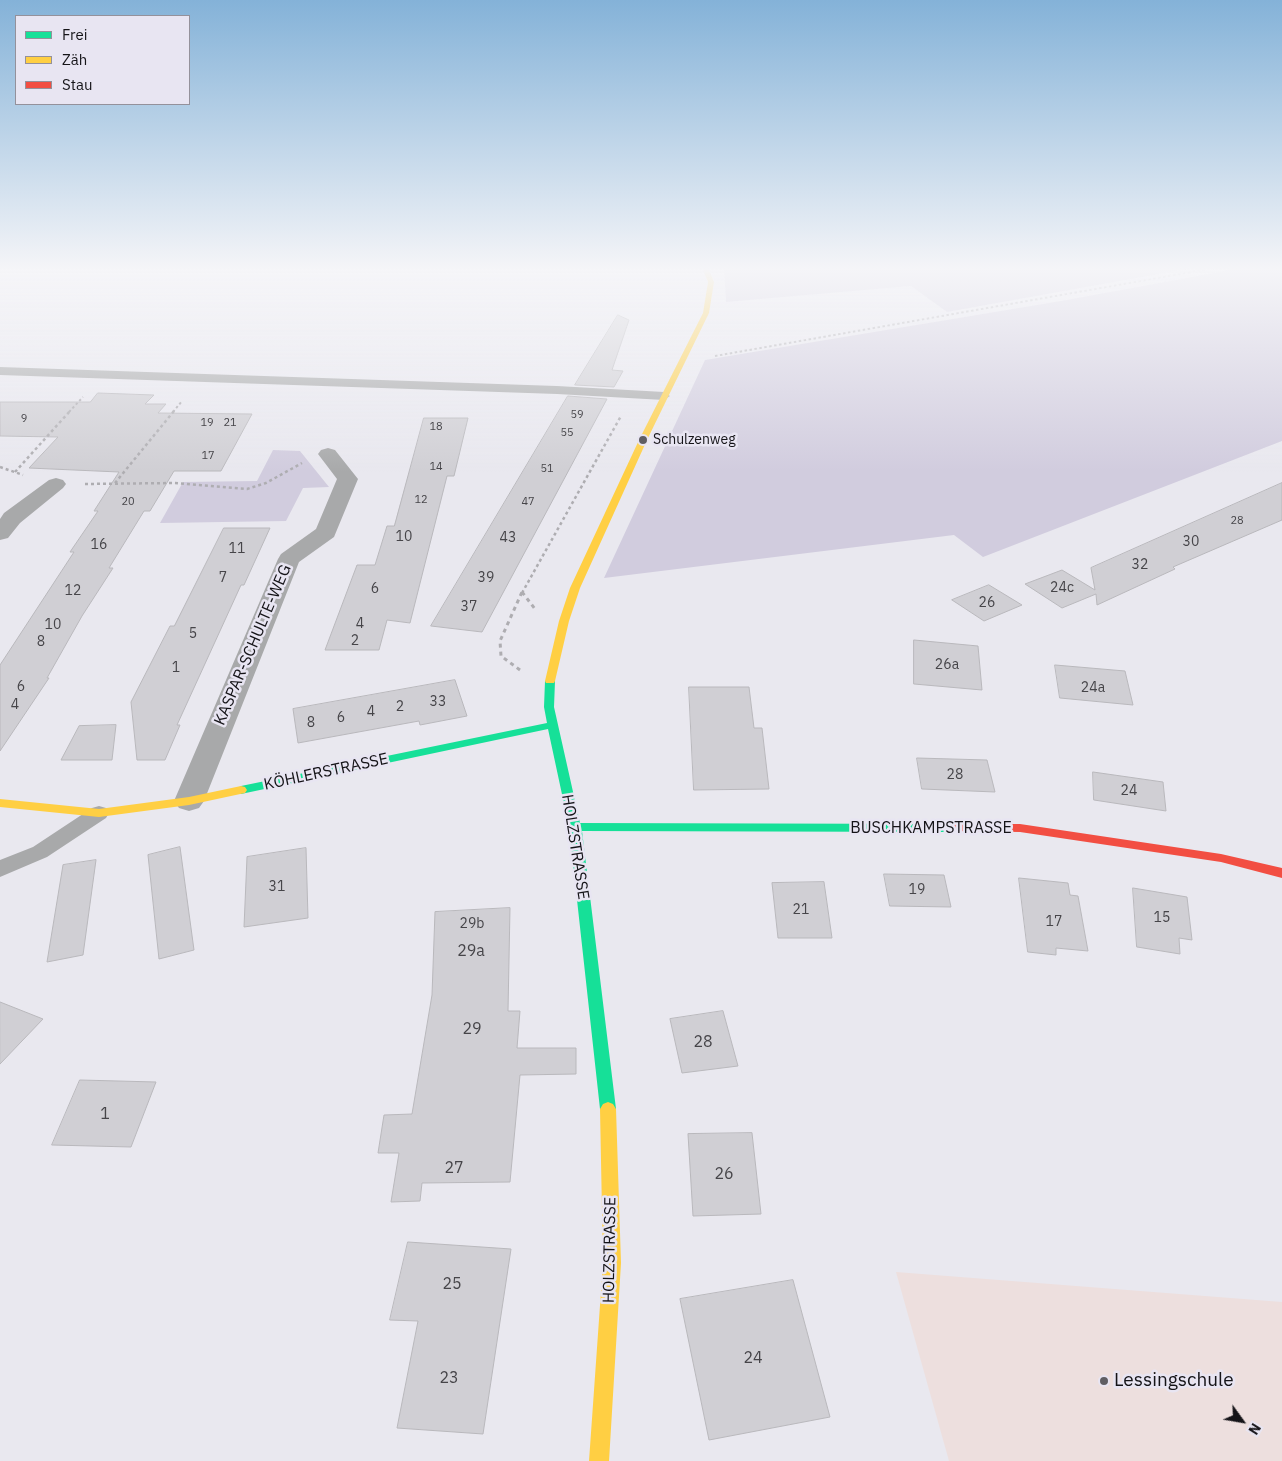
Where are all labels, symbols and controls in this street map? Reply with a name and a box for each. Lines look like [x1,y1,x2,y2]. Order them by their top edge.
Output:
legend [15,15,190,105]
text: Frei [62,25,88,44]
text: Zäh [62,50,87,69]
text: Stau [62,75,93,94]
house number: 59 [570,408,584,422]
house number: 9 [21,412,27,426]
house number: 19 [200,416,214,430]
house number: 21 [223,416,237,430]
house number: 18 [429,420,443,434]
house number: 55 [560,426,574,440]
place label: Schulzenweg [653,432,736,448]
marker: Schulzenweg [637,434,649,446]
house number: 17 [201,449,215,463]
house number: 14 [429,460,443,474]
house number: 51 [540,462,554,476]
house number: 12 [414,493,428,507]
house number: 20 [121,495,135,509]
house number: 47 [521,495,535,509]
house number: 28 [1230,514,1244,528]
house number: 10 [396,529,412,545]
house number: 43 [500,530,516,546]
house number: 30 [1183,534,1199,550]
house number: 16 [91,537,107,553]
house number: 11 [229,541,245,557]
house number: 32 [1132,557,1148,573]
street label: KASPAR-SCHULTE-WEG [210,562,296,728]
house number: 7 [219,570,227,586]
house number: 39 [478,570,494,586]
house number: 24c [1050,580,1074,596]
house number: 6 [371,581,379,597]
house number: 12 [65,583,81,599]
house number: 26 [979,595,995,611]
house number: 37 [461,599,477,615]
house number: 4 [356,616,364,632]
house number: 10 [45,617,61,633]
house number: 5 [189,626,197,642]
house number: 2 [351,633,359,649]
house number: 8 [37,634,45,650]
house number: 26a [935,657,959,673]
house number: 1 [172,660,180,676]
house number: 6 [17,679,25,695]
house number: 24a [1081,680,1105,696]
house number: 33 [430,694,446,710]
house number: 4 [11,697,19,713]
house number: 2 [396,699,404,715]
house number: 4 [367,704,375,720]
house number: 6 [337,710,345,726]
house number: 8 [307,715,315,731]
street label: KÖHLERSTRASSE [262,749,390,795]
house number: 28 [947,767,963,783]
house number: 24 [1121,783,1137,799]
street label: HOLZSTRASSE [557,793,593,901]
street label: BUSCHKAMPSTRASSE [850,818,1012,838]
house number: 31 [269,879,285,895]
house number: 19 [909,882,925,898]
house number: 21 [793,902,809,918]
house number: 15 [1154,910,1170,926]
house number: 17 [1046,914,1062,930]
house number: 29b [460,916,484,932]
house number: 29a [457,941,485,961]
house number: 29 [462,1019,482,1039]
house number: 28 [693,1032,713,1052]
house number: 1 [100,1104,110,1124]
house number: 27 [444,1158,464,1178]
house number: 26 [714,1164,734,1184]
street label: HOLZSTRASSE [599,1197,621,1303]
house number: 25 [442,1274,462,1294]
house number: 24 [743,1348,763,1368]
house number: 23 [439,1368,459,1388]
place label: Lessingschule [1114,1370,1234,1392]
marker: Lessingschule [1098,1375,1110,1387]
north arrow [1217,1396,1267,1446]
text: N [1244,1420,1265,1438]

